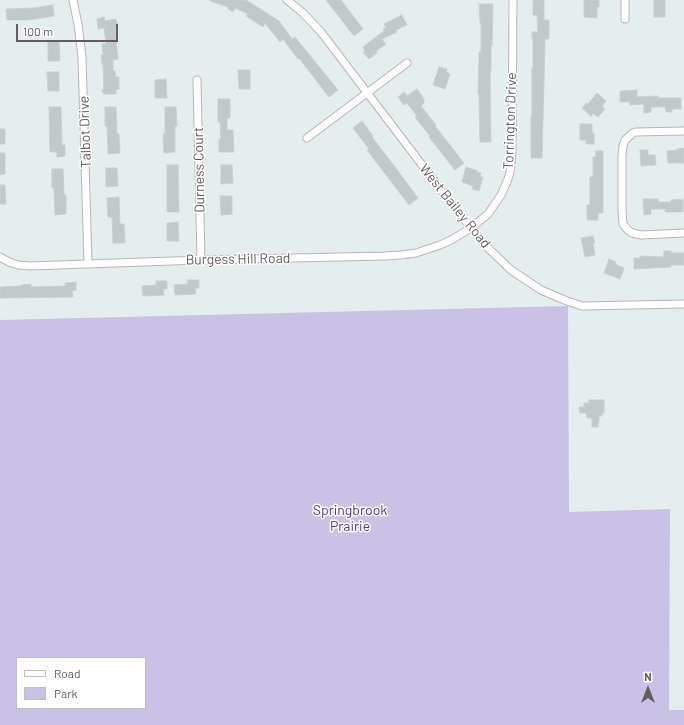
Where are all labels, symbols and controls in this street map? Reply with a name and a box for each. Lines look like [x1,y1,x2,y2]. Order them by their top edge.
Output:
scale bar [18,16,120,42]
text: 100 m [23,24,53,38]
street label: Torrington Drive [500,72,520,170]
street label: Talbot Drive [75,96,95,168]
street label: Durness Court [190,127,208,213]
street label: West Bailey Road [416,160,494,252]
street label: Burgess Hill Road [185,250,291,268]
park label: Springbrook Prairie [313,502,387,534]
legend [16,657,146,709]
text: Road [54,666,81,680]
north arrow [628,669,668,709]
text: N [644,670,652,683]
text: Park [54,686,78,700]

